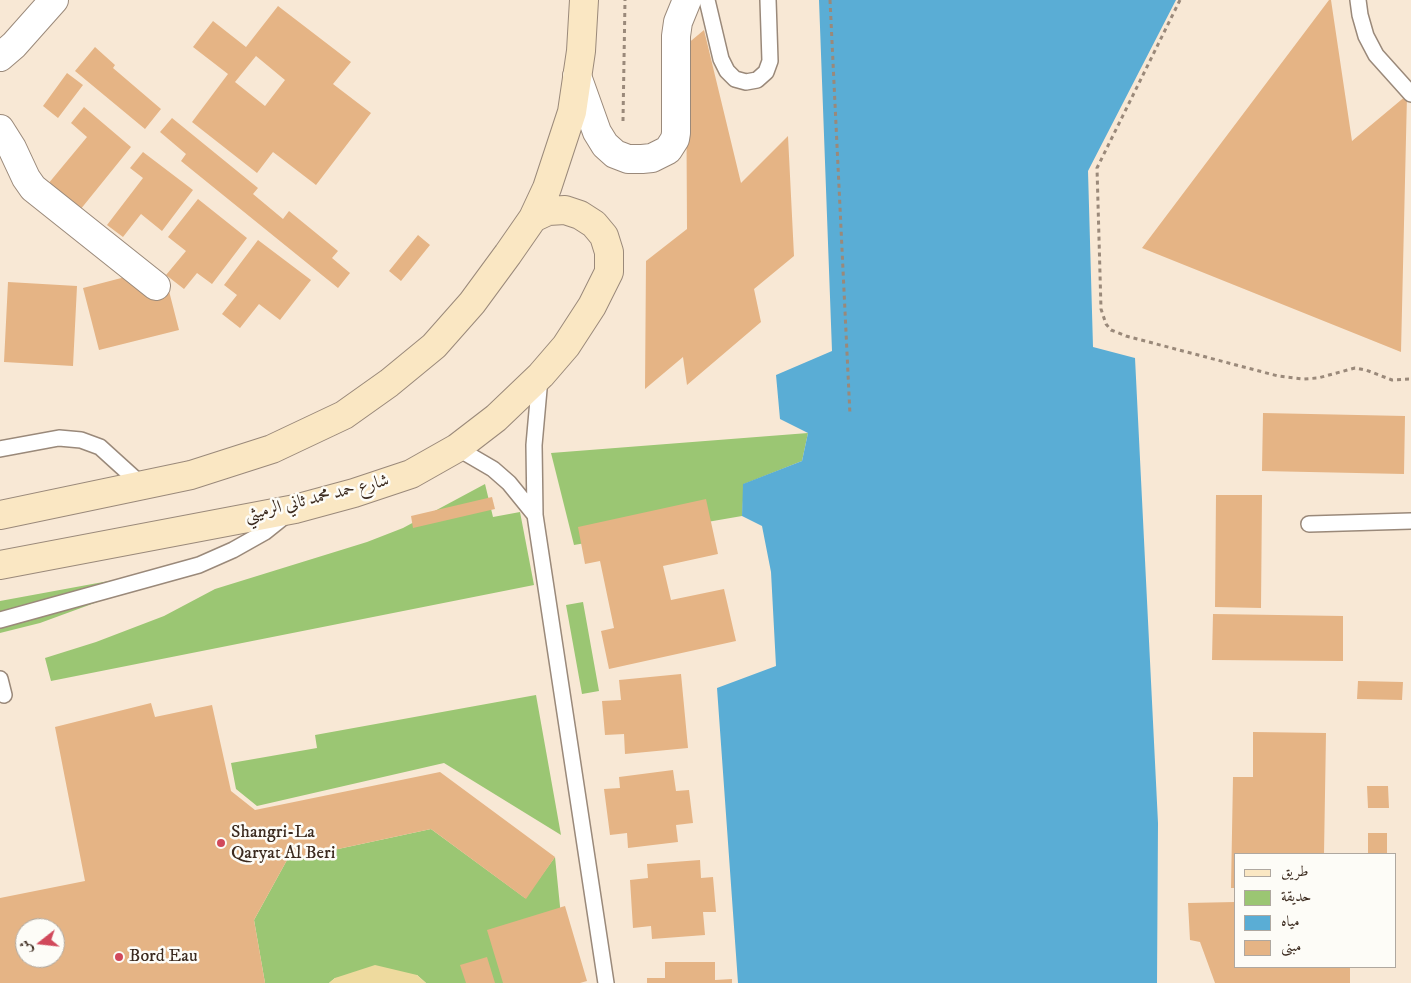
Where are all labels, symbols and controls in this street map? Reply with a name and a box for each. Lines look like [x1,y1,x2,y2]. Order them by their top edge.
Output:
street label: شارع حمد محمد ثاني الرميثي [242,471,392,527]
place label: Shangri-La Qaryat Al Beri [231,822,335,864]
marker: Shangri-La Qaryat Al Beri [215,837,227,849]
legend [1234,853,1396,968]
text: طريق [1281,862,1308,881]
text: حديقة [1281,887,1311,906]
text: مياه [1281,912,1299,931]
north arrow [15,918,65,968]
text: مبنى [1281,937,1301,956]
text: ش [16,938,37,956]
place label: Bord Eau [129,946,198,968]
marker: Bord Eau [113,951,125,963]

